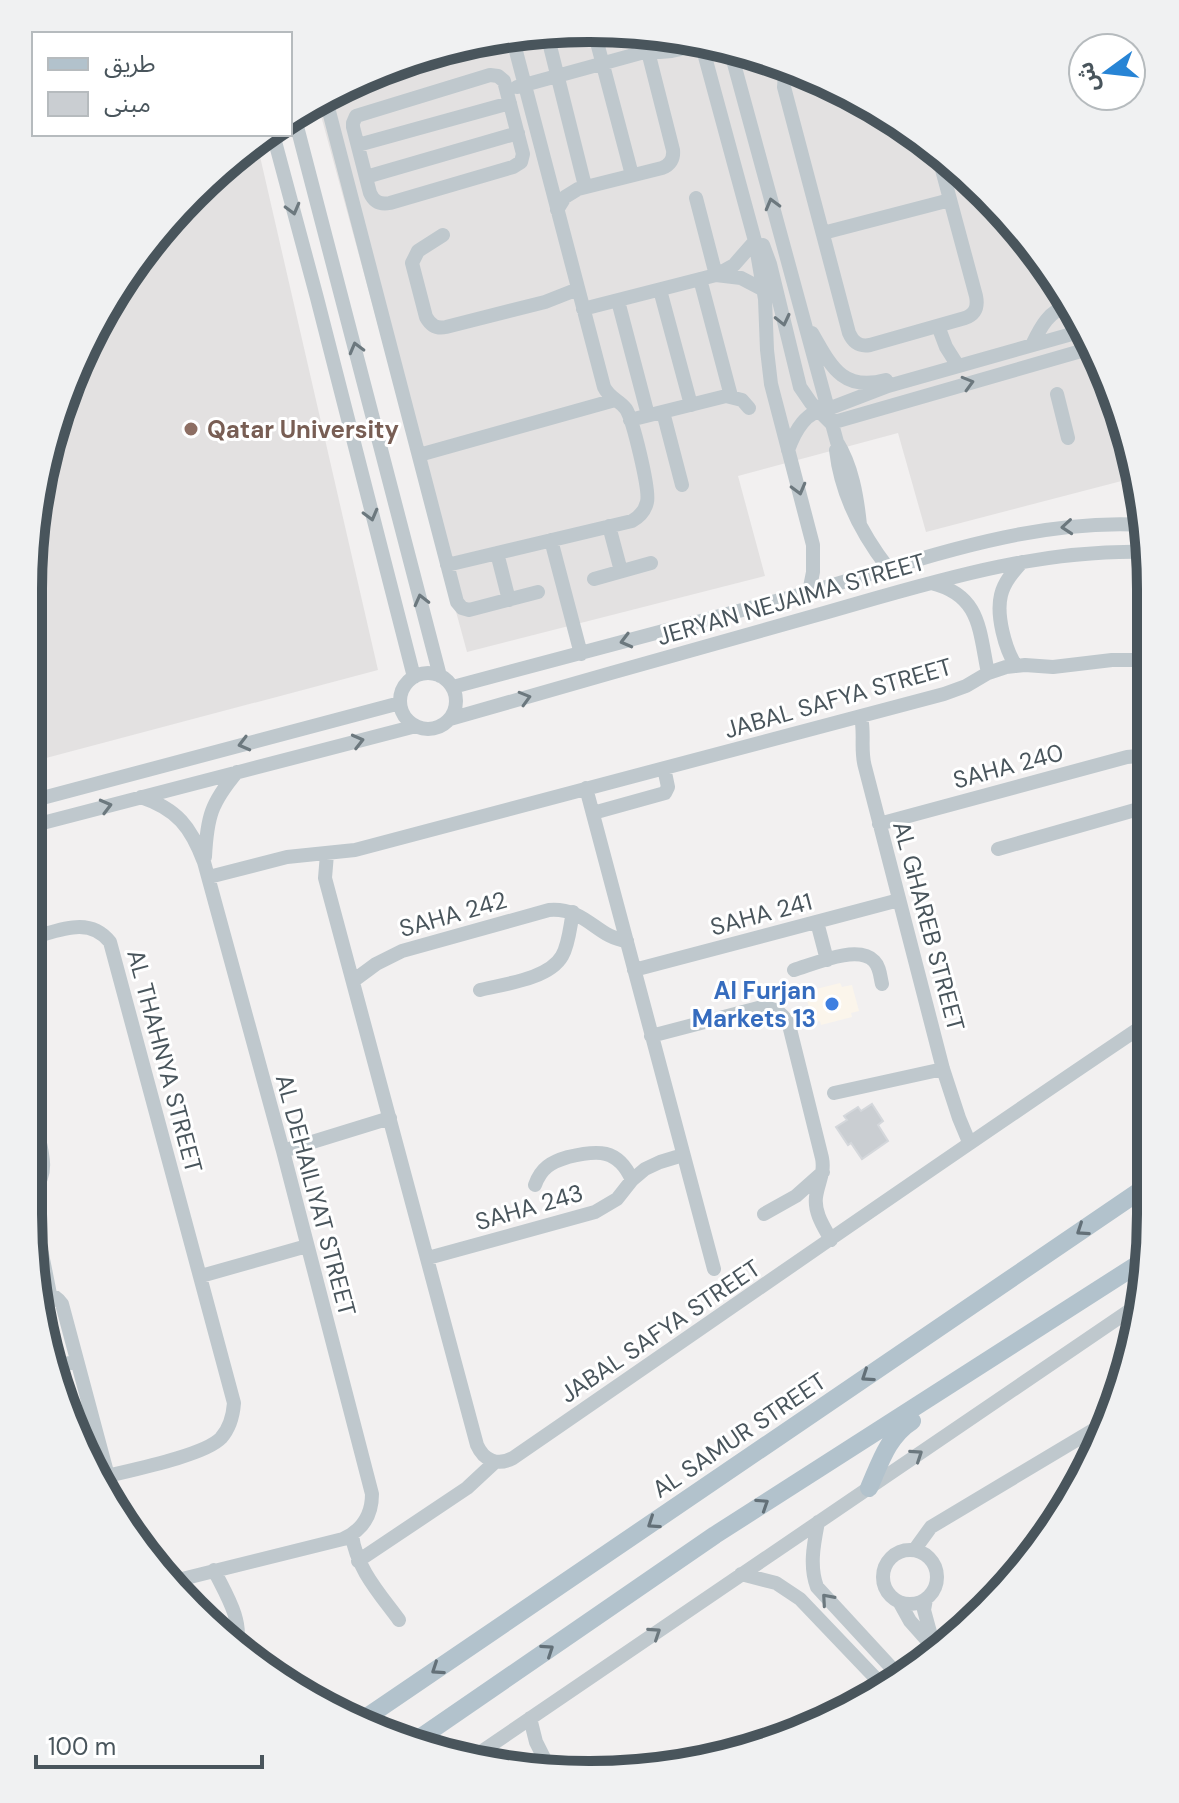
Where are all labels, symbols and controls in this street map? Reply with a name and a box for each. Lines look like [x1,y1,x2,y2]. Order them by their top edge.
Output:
legend [32,32,292,136]
north arrow [1067,32,1147,112]
text: طريق [104,48,156,79]
text: ش [1070,59,1106,95]
text: مبنى [104,88,151,119]
one-way arrow [765,198,782,212]
one-way arrow [284,202,301,216]
one-way arrow [774,312,791,326]
one-way arrow [348,342,365,356]
one-way arrow [961,376,975,392]
place label: Qatar University [207,414,399,445]
marker: Qatar University [182,420,200,438]
one-way arrow [789,481,806,495]
one-way arrow [362,508,379,522]
one-way arrow [1060,518,1073,535]
street label: JERYAN NEJAIMA STREET [653,546,929,652]
one-way arrow [414,594,431,607]
one-way arrow [620,632,634,649]
street label: JABAL SAFYA STREET [721,651,955,745]
one-way arrow [517,690,531,707]
one-way arrow [350,733,364,750]
one-way arrow [237,735,251,752]
street label: SAHA 240 [949,736,1067,796]
one-way arrow [99,798,113,815]
street label: AL GHAREB STREET [886,818,972,1034]
street label: SAHA 242 [396,884,510,944]
street label: SAHA 241 [707,886,815,942]
street label: AL THAHNYA STREET [120,946,210,1176]
place label: Al Furjan Markets 13 [692,975,816,1034]
marker: Al Furjan Markets 13 [823,995,841,1013]
street label: AL DEHAILIYAT STREET [269,1071,363,1319]
street label: SAHA 243 [472,1177,586,1237]
one-way arrow [1077,1220,1091,1235]
street label: JABAL SAFYA STREET [554,1252,766,1410]
street label: AL SAMUR STREET [646,1365,832,1505]
one-way arrow [862,1366,876,1381]
one-way arrow [908,1450,922,1465]
one-way arrow [754,1499,769,1514]
one-way arrow [647,1513,661,1528]
one-way arrow [822,1593,837,1608]
one-way arrow [647,1628,661,1643]
one-way arrow [539,1645,553,1660]
one-way arrow [432,1659,446,1674]
scale bar [36,1719,262,1769]
text: 100 m [48,1731,116,1762]

